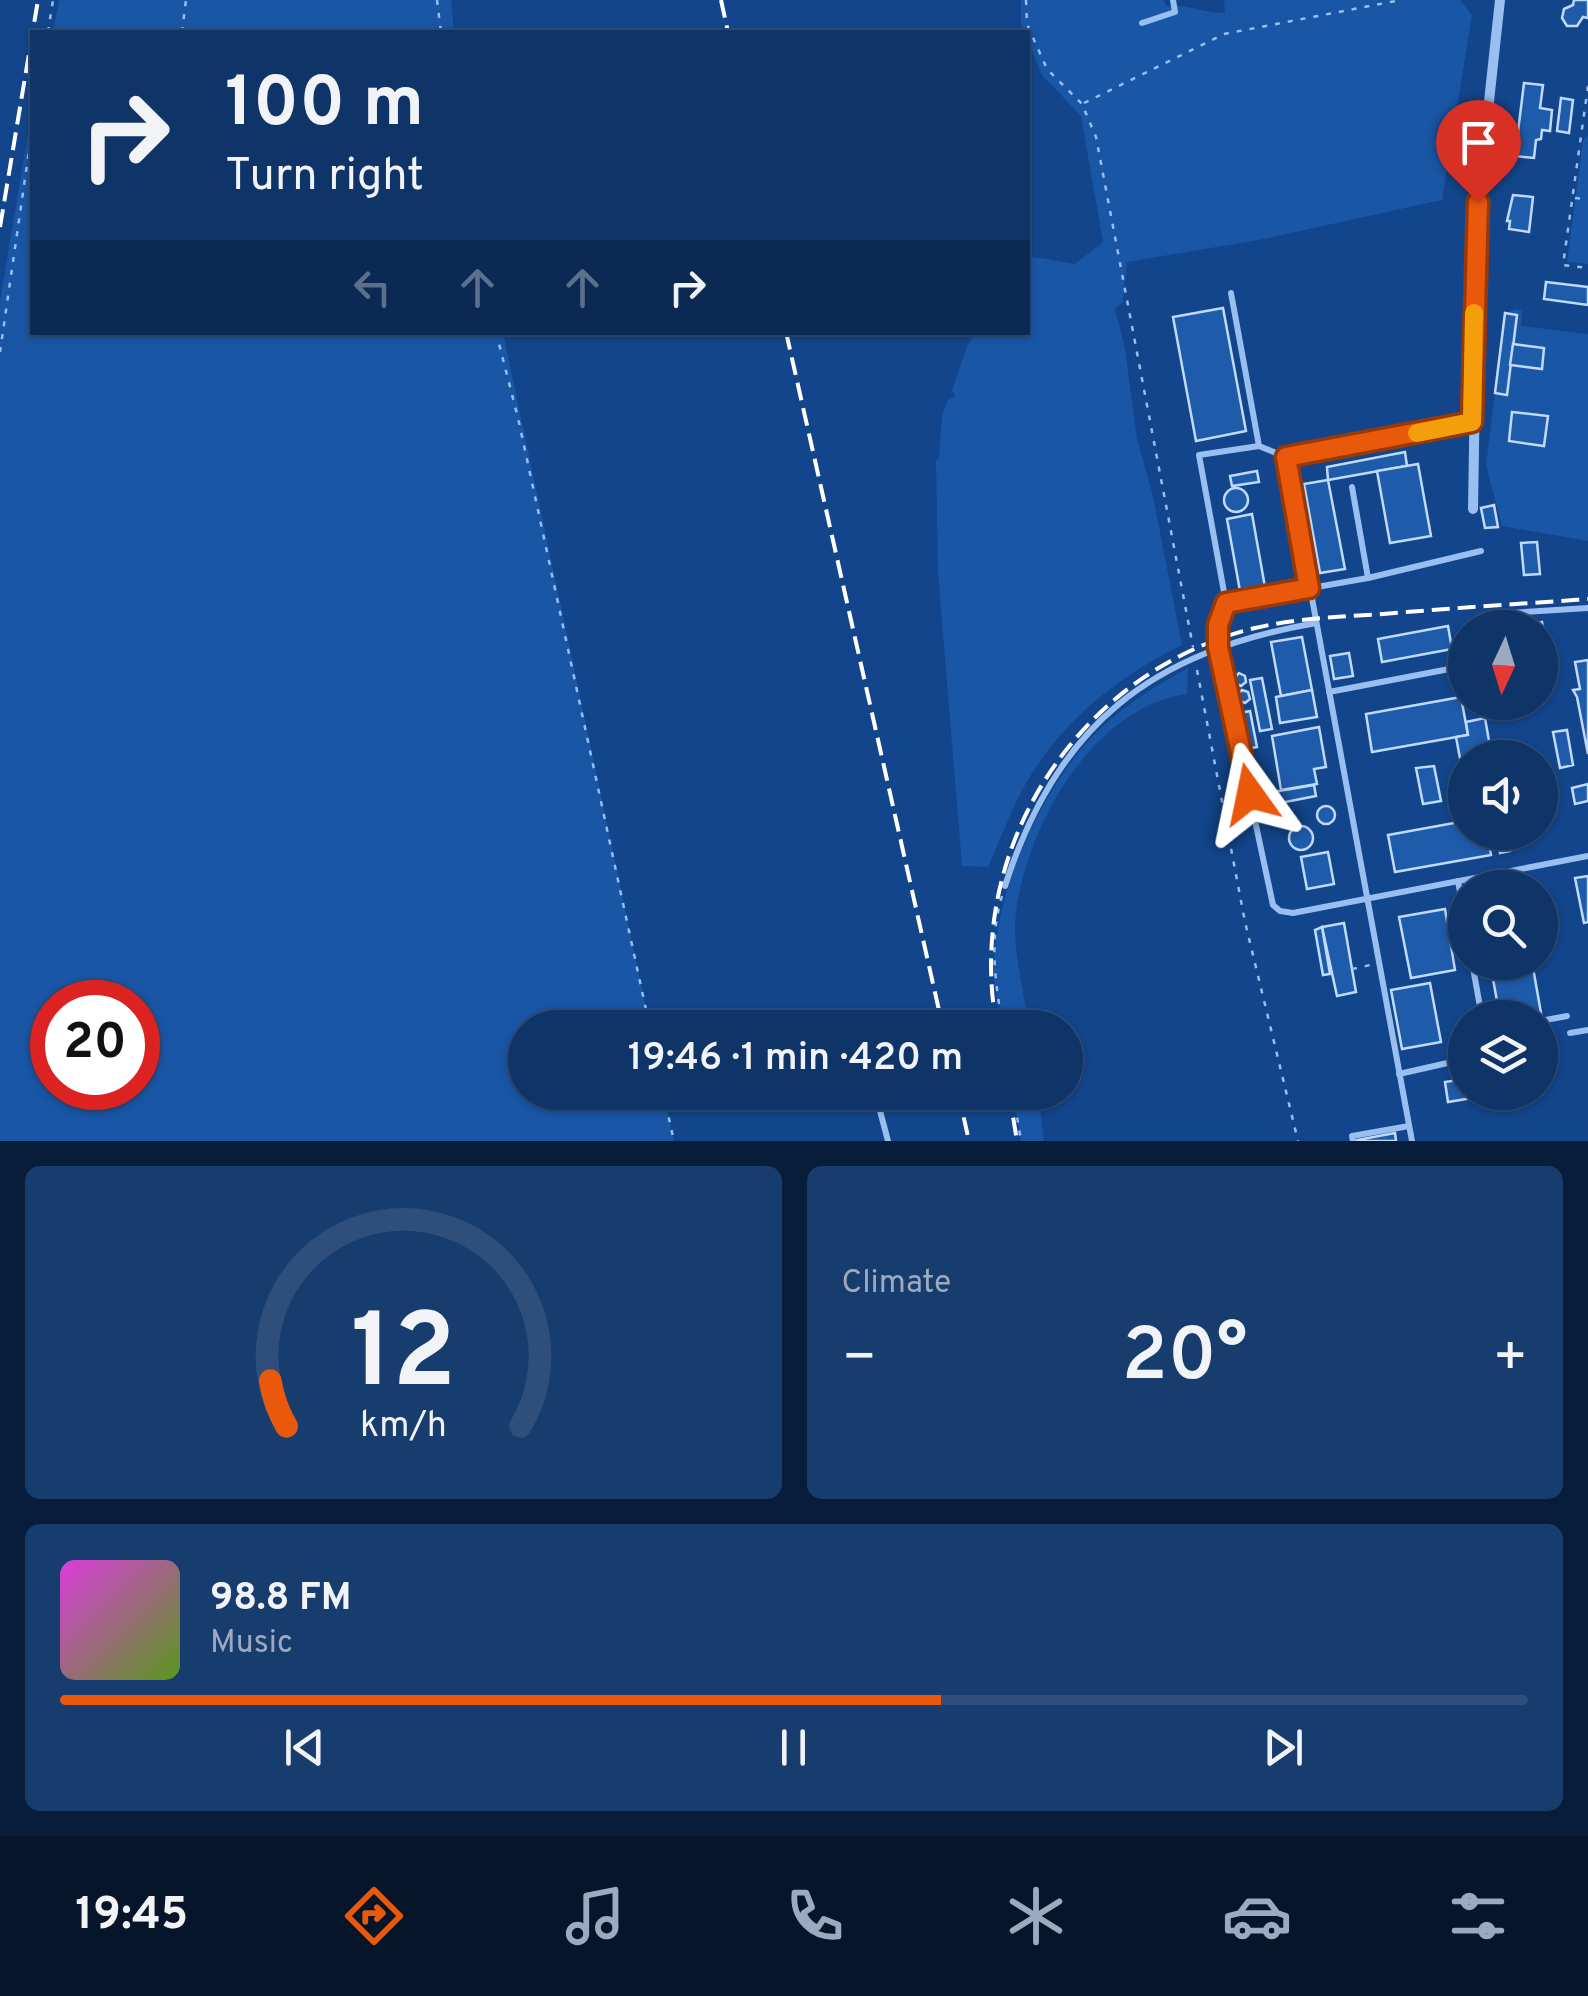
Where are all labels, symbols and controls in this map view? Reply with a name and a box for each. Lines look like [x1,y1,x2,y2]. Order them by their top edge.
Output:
text: 100 m [225,62,424,151]
icon: right [60,70,190,200]
pin [1436,100,1521,203]
icon: arrive [1451,115,1506,170]
text: Turn right [225,149,424,206]
icon: left [345,260,400,315]
icon: ahead [450,260,505,315]
icon: ahead [555,260,610,315]
icon: right [660,260,715,315]
north arrow [1448,610,1558,720]
map controls [1448,610,1558,1110]
button: sound [1448,740,1558,850]
position arrow [1198,742,1302,846]
button: search [1448,870,1558,980]
speed limit sign: 20 [30,980,160,1110]
button: layers [1448,1000,1558,1110]
text: 19:46 · 1 min · 420 m [628,1035,963,1084]
text: Climate [842,1264,951,1304]
text: 12 [351,1292,456,1424]
text: 20° [1122,1312,1248,1407]
text: − [842,1325,877,1395]
text: + [1493,1325,1528,1395]
text: km/h [360,1404,447,1450]
text: 98.8 FM [210,1575,352,1624]
text: Music [210,1624,293,1664]
icon: previous [277,1720,332,1775]
icon: pause [766,1720,821,1775]
icon: next [1256,1720,1311,1775]
icon: directions [339,1881,409,1951]
icon: music [560,1881,630,1951]
icon: phone [780,1881,850,1951]
icon: climate [1001,1881,1071,1951]
icon: car [1222,1881,1292,1951]
icon: filters [1443,1881,1513,1951]
text: 19:45 [75,1888,188,1945]

